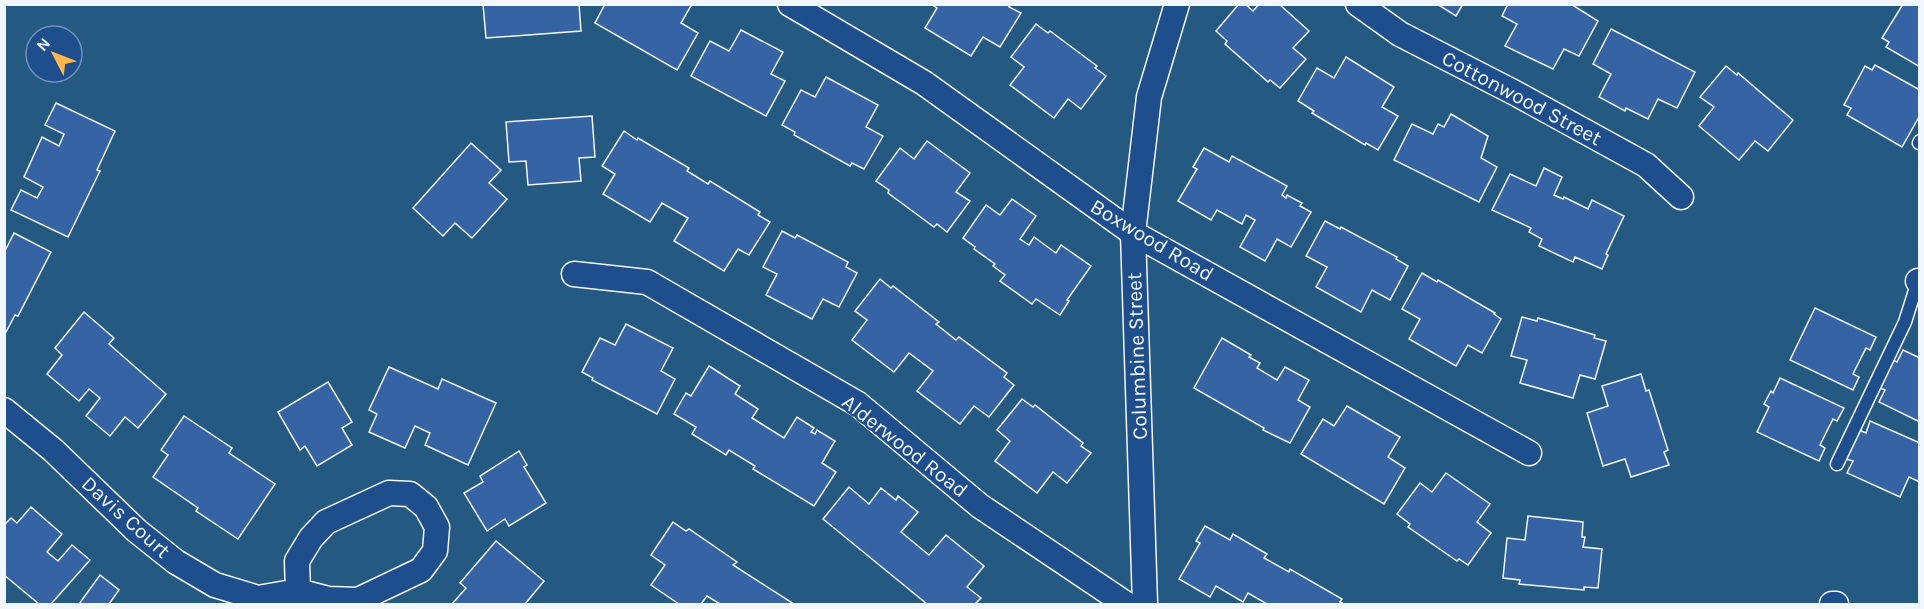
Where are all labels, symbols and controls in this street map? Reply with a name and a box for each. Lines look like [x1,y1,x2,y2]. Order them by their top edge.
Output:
north arrow [24,24,84,84]
text: N [32,34,54,55]
street label: Cottonwood Street [1438,46,1606,150]
street label: Boxwood Road [1086,194,1218,286]
street label: Columbine Street [1122,272,1152,440]
street label: Alderwood Road [837,390,973,502]
street label: Davis Court [77,471,175,563]

